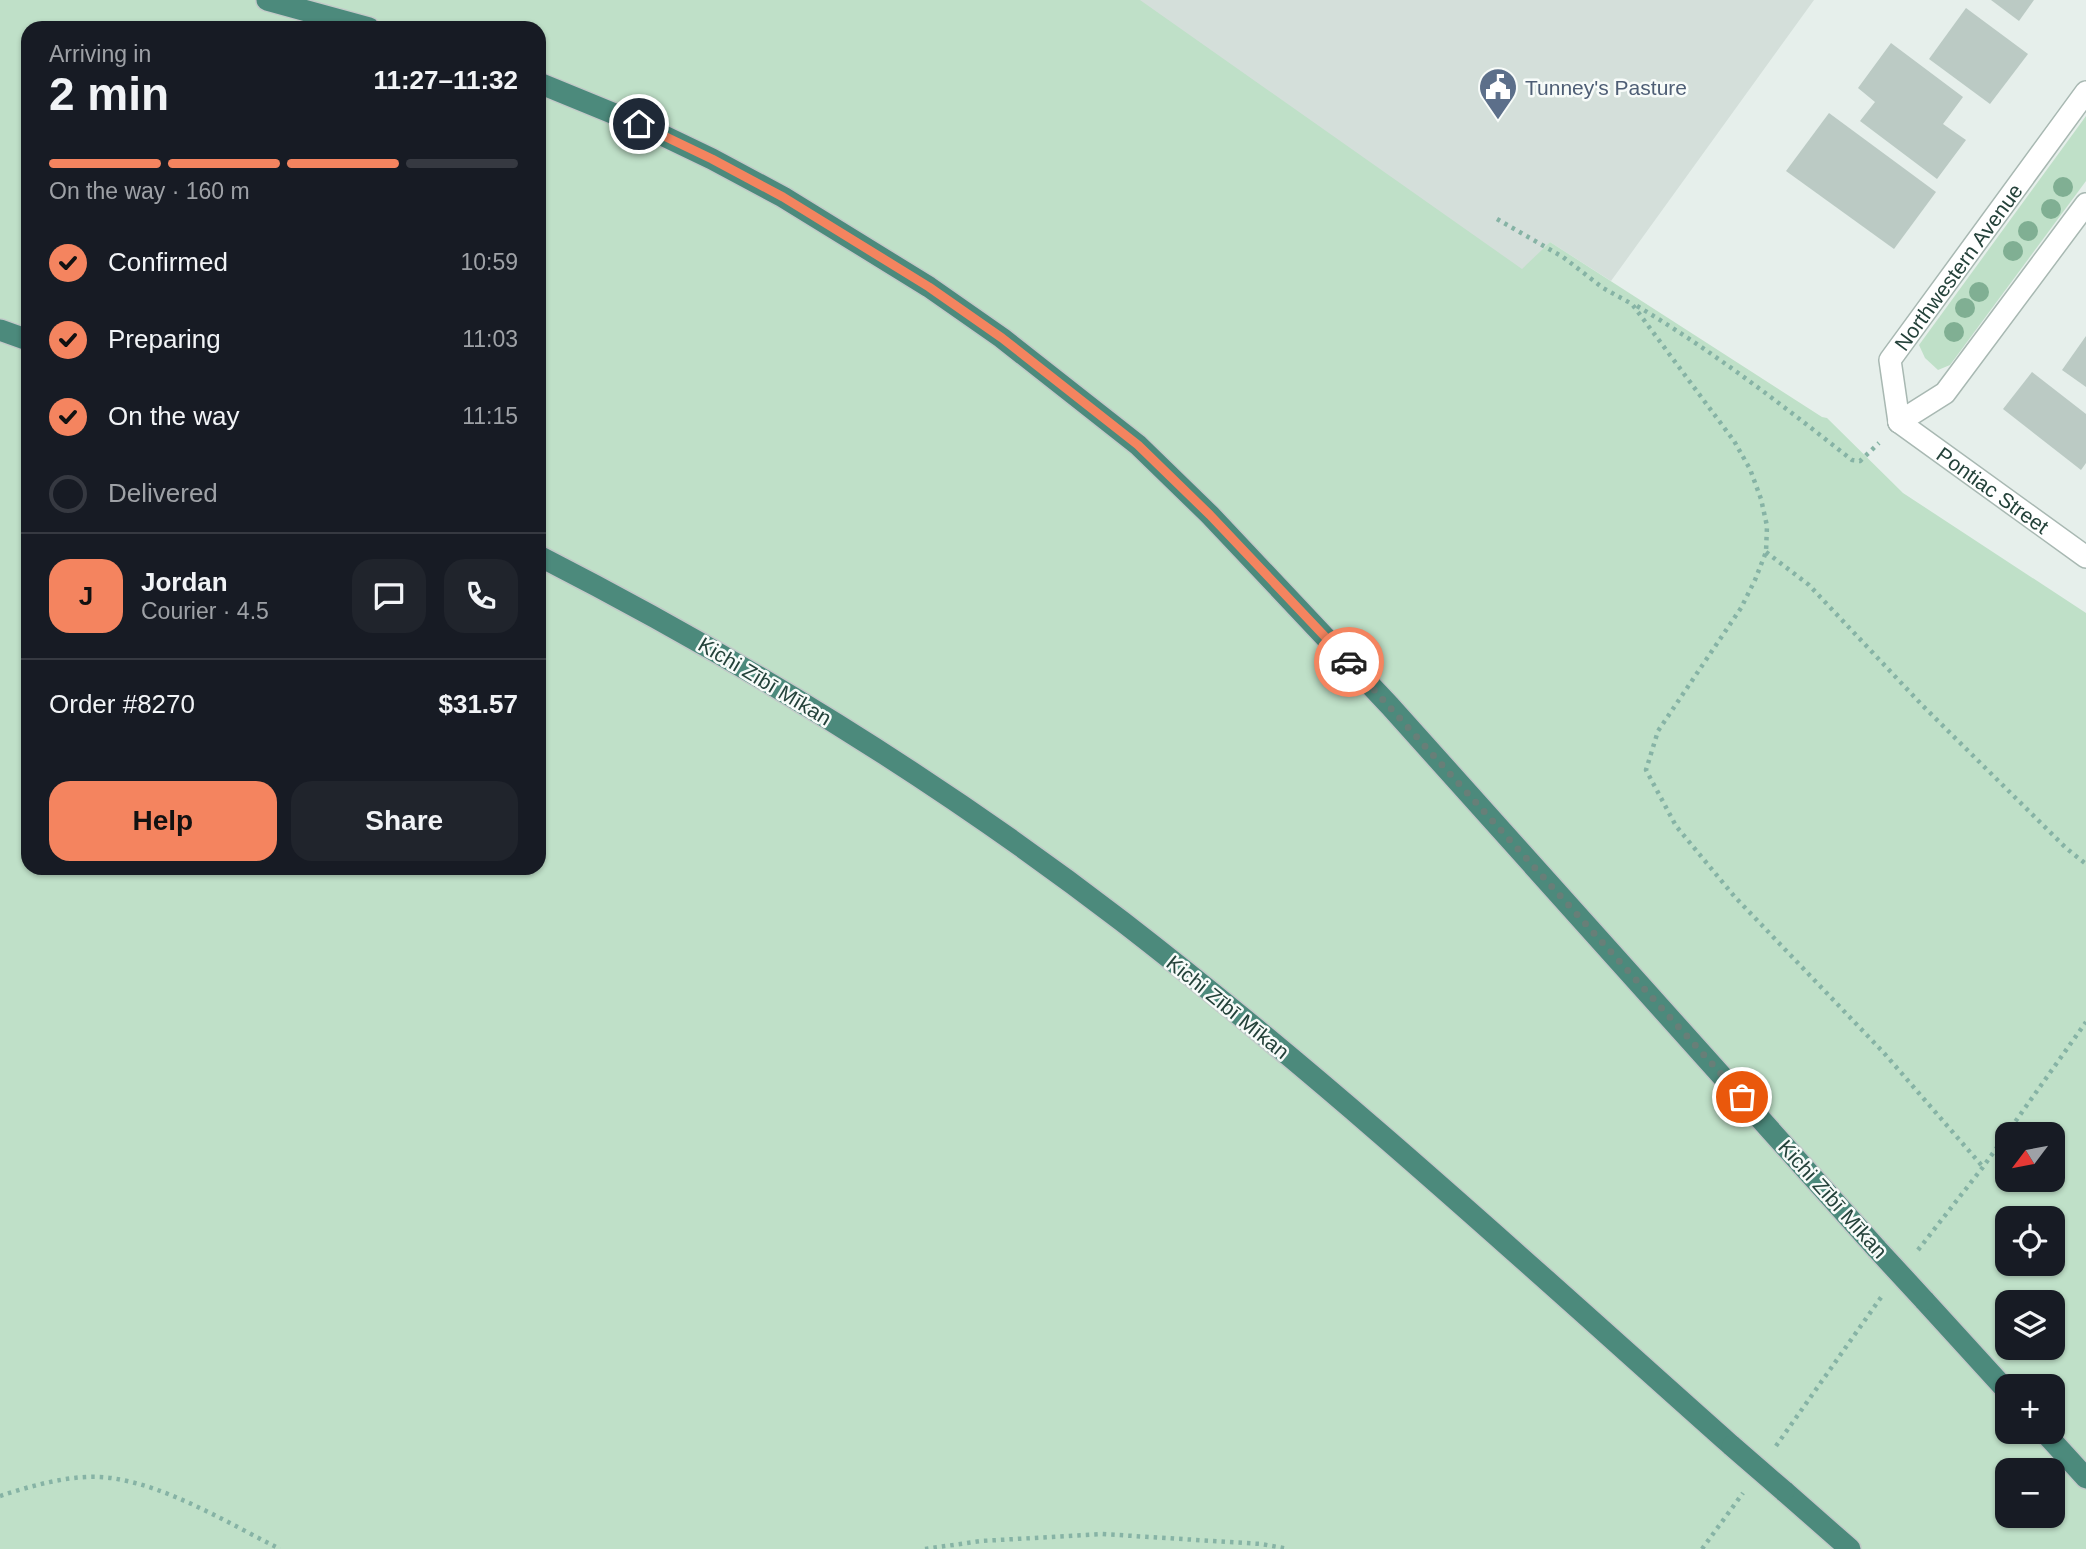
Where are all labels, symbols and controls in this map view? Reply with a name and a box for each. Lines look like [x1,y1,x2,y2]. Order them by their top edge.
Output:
text: Arriving in [49,41,151,67]
text: 11:27–11:32 [373,65,518,95]
public building icon: Tunney's Pasture [1477,66,1519,121]
text: 2 min [49,68,169,120]
place label: Tunney's Pasture [1525,76,1687,99]
pin [609,94,669,154]
icon: home [620,105,658,143]
text: On the way · 160 m [49,178,250,204]
street label: Northwestern Avenue [1890,179,2027,355]
icon: check [49,244,87,282]
text: Confirmed [108,247,228,277]
text: 10:59 [460,249,518,275]
icon: check [49,321,87,359]
text: Preparing [108,324,221,354]
text: 11:03 [462,326,518,352]
icon: check [49,398,87,436]
text: On the way [108,401,240,431]
text: 11:15 [462,403,518,429]
street label: Pontiac Street [1933,442,2053,538]
text: Delivered [108,478,218,508]
button: chat [352,559,426,633]
button: phone [444,559,518,633]
text: Jordan [141,567,228,597]
text: J [79,581,93,611]
text: Courier · 4.5 [141,598,269,624]
courier [1314,627,1384,697]
street label: Kichi Zībī Mīkan [695,632,835,730]
icon: car [1330,643,1368,681]
text: Order #8270 [49,689,195,719]
text: $31.57 [438,689,518,719]
button: Help [49,781,277,861]
button: Share [291,781,518,861]
street label: Kichi Zībī Mīkan [1162,951,1294,1063]
pin [1712,1067,1772,1127]
icon: bag [1723,1078,1761,1116]
north arrow [1995,1122,2065,1192]
map controls [1995,1122,2065,1528]
street label: Kichi Zībī Mīkan [1774,1135,1892,1263]
button: locate [1995,1206,2065,1276]
button: layers [1995,1290,2065,1360]
button: + [1995,1374,2065,1444]
button: − [1995,1458,2065,1528]

